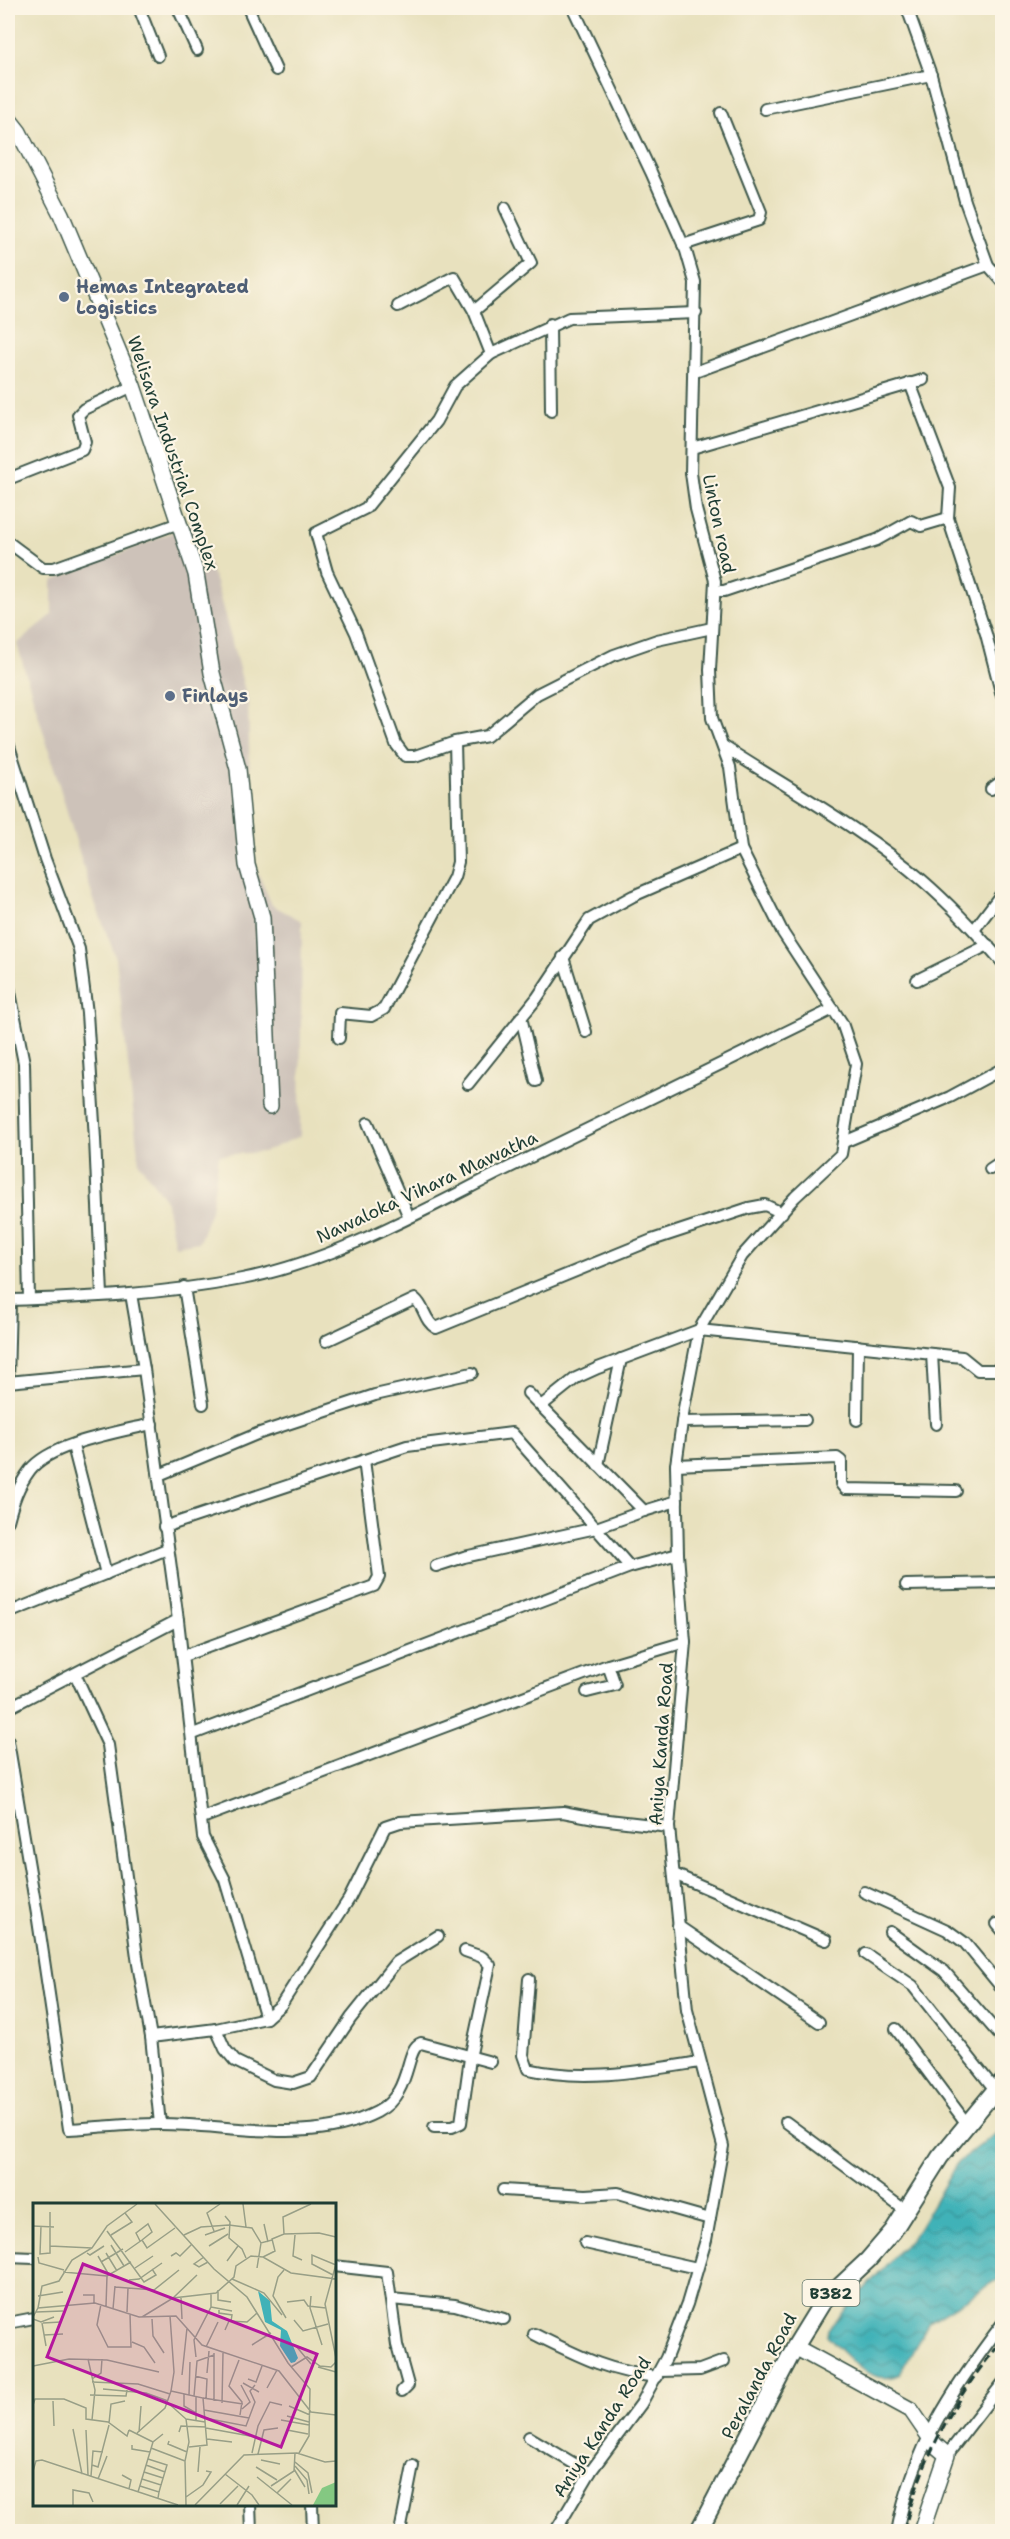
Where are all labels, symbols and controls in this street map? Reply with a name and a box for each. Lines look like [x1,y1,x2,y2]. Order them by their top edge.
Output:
place label: Hemas Integrated Logistics [76,275,249,320]
marker: Hemas Integrated Logistics [57,290,71,304]
street label: Welisara Industrial Complex [122,333,224,573]
street label: Linton road [697,472,741,576]
place label: Finlays [182,684,248,708]
marker: Finlays [163,689,177,703]
street label: Nawaloka Vihara Mawatha [312,1125,542,1249]
street label: Aniya Kanda Road [643,1662,679,1826]
inset map [33,2203,336,2506]
road number: B382 [802,2280,860,2306]
street label: Peralanda Road [716,2309,802,2443]
street label: Aniya Kanda Road [547,2352,657,2502]

